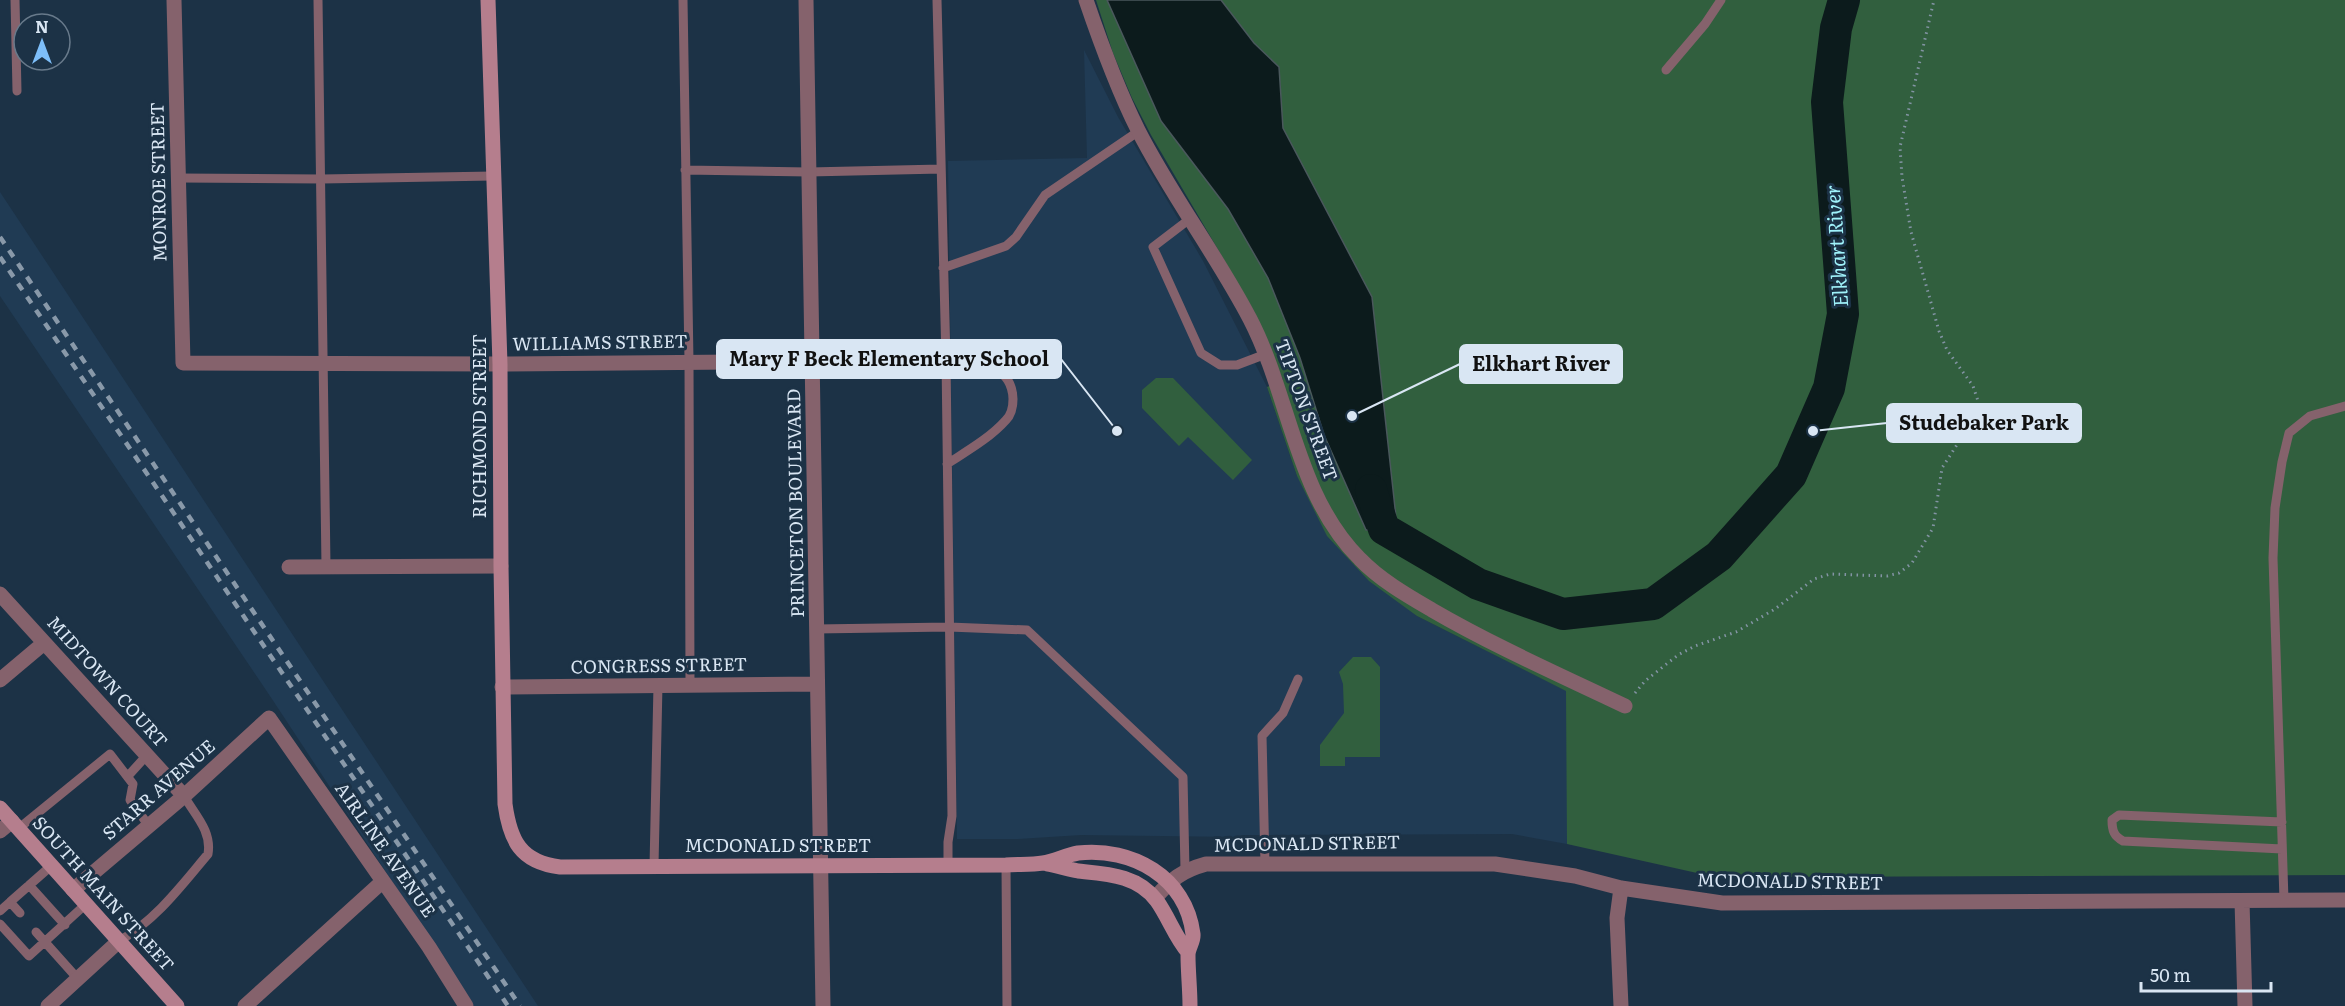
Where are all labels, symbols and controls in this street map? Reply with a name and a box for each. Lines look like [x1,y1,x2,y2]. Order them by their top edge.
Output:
north arrow [12,12,72,72]
text: N [35,14,49,38]
street label: MONROE STREET [143,102,172,262]
water label: Elkhart River [1816,184,1854,308]
street label: WILLIAMS STREET [512,326,688,357]
street label: RICHMOND STREET [465,334,492,518]
street label: TIPTON STREET [1269,335,1346,484]
callout: Mary F Beck Elementary School [717,340,1061,378]
text: Mary F Beck Elementary School [729,342,1049,372]
callout: Elkhart River [1460,345,1622,383]
text: Elkhart River [1472,347,1610,377]
street label: PRINCETON BOULEVARD [779,388,810,618]
callout: Studebaker Park [1887,404,2081,442]
text: Studebaker Park [1899,406,2070,436]
street label: MIDTOWN COURT [42,609,175,753]
street label: CONGRESS STREET [570,649,747,680]
street label: STARR AVENUE [96,732,220,846]
street label: AIRLINE AVENUE [329,776,443,922]
street label: SOUTH MAIN STREET [27,809,181,977]
street label: MCDONALD STREET [1213,827,1400,858]
street label: MCDONALD STREET [685,831,871,858]
street label: MCDONALD STREET [1697,865,1884,896]
scale bar [2141,955,2272,993]
text: 50 m [2150,961,2191,988]

